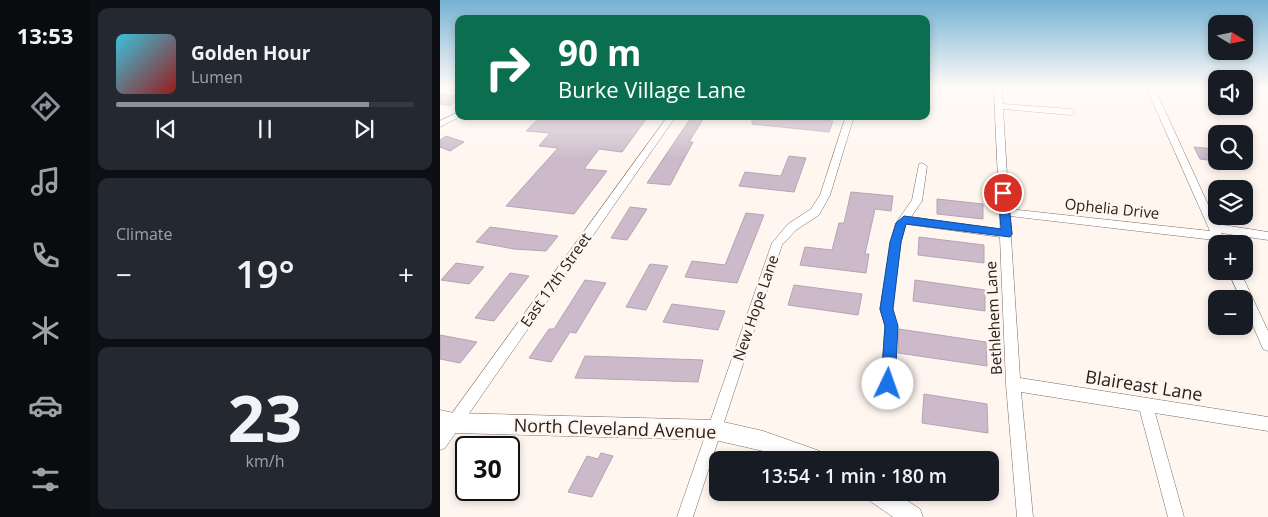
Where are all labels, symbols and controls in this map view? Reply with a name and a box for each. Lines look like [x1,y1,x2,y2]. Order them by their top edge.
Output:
north arrow [1208,15,1252,60]
map controls [1208,15,1253,335]
text: 13:53 [17,20,73,50]
text: 90 m [558,29,641,76]
icon: right [475,35,540,100]
text: Golden Hour [191,40,310,66]
text: Lumen [191,66,243,88]
button: sound [1208,70,1253,115]
text: Burke Village Lane [558,74,746,104]
icon: directions [28,89,63,124]
icon: previous [152,115,180,143]
icon: pause [251,115,279,143]
icon: next [350,115,378,143]
button: search [1208,125,1253,170]
icon: music [28,164,63,199]
pin [982,172,1024,214]
icon: arrive [989,179,1017,207]
button: layers [1208,180,1253,225]
street label: Ophelia Drive [1064,193,1160,223]
text: Climate [116,223,173,245]
street label: East 17th Street [515,228,595,330]
button: + [1208,235,1253,280]
icon: phone [28,238,63,273]
text: 19° [235,247,295,299]
street label: New Hope Lane [728,252,783,363]
text: − [116,255,132,293]
text: + [398,255,414,293]
street label: Bethlehem Lane [980,261,1006,376]
button: − [1208,290,1253,335]
icon: climate [28,313,63,348]
position arrow [861,357,913,409]
street label: Blaireast Lane [1084,364,1205,406]
text: 23 [228,373,302,461]
icon: car [28,388,63,423]
street label: North Cleveland Avenue [513,412,717,444]
speed limit sign: 30 [455,436,520,501]
text: km/h [246,450,284,472]
icon: filters [28,462,63,497]
text: 13:54 · 1 min · 180 m [761,463,947,489]

